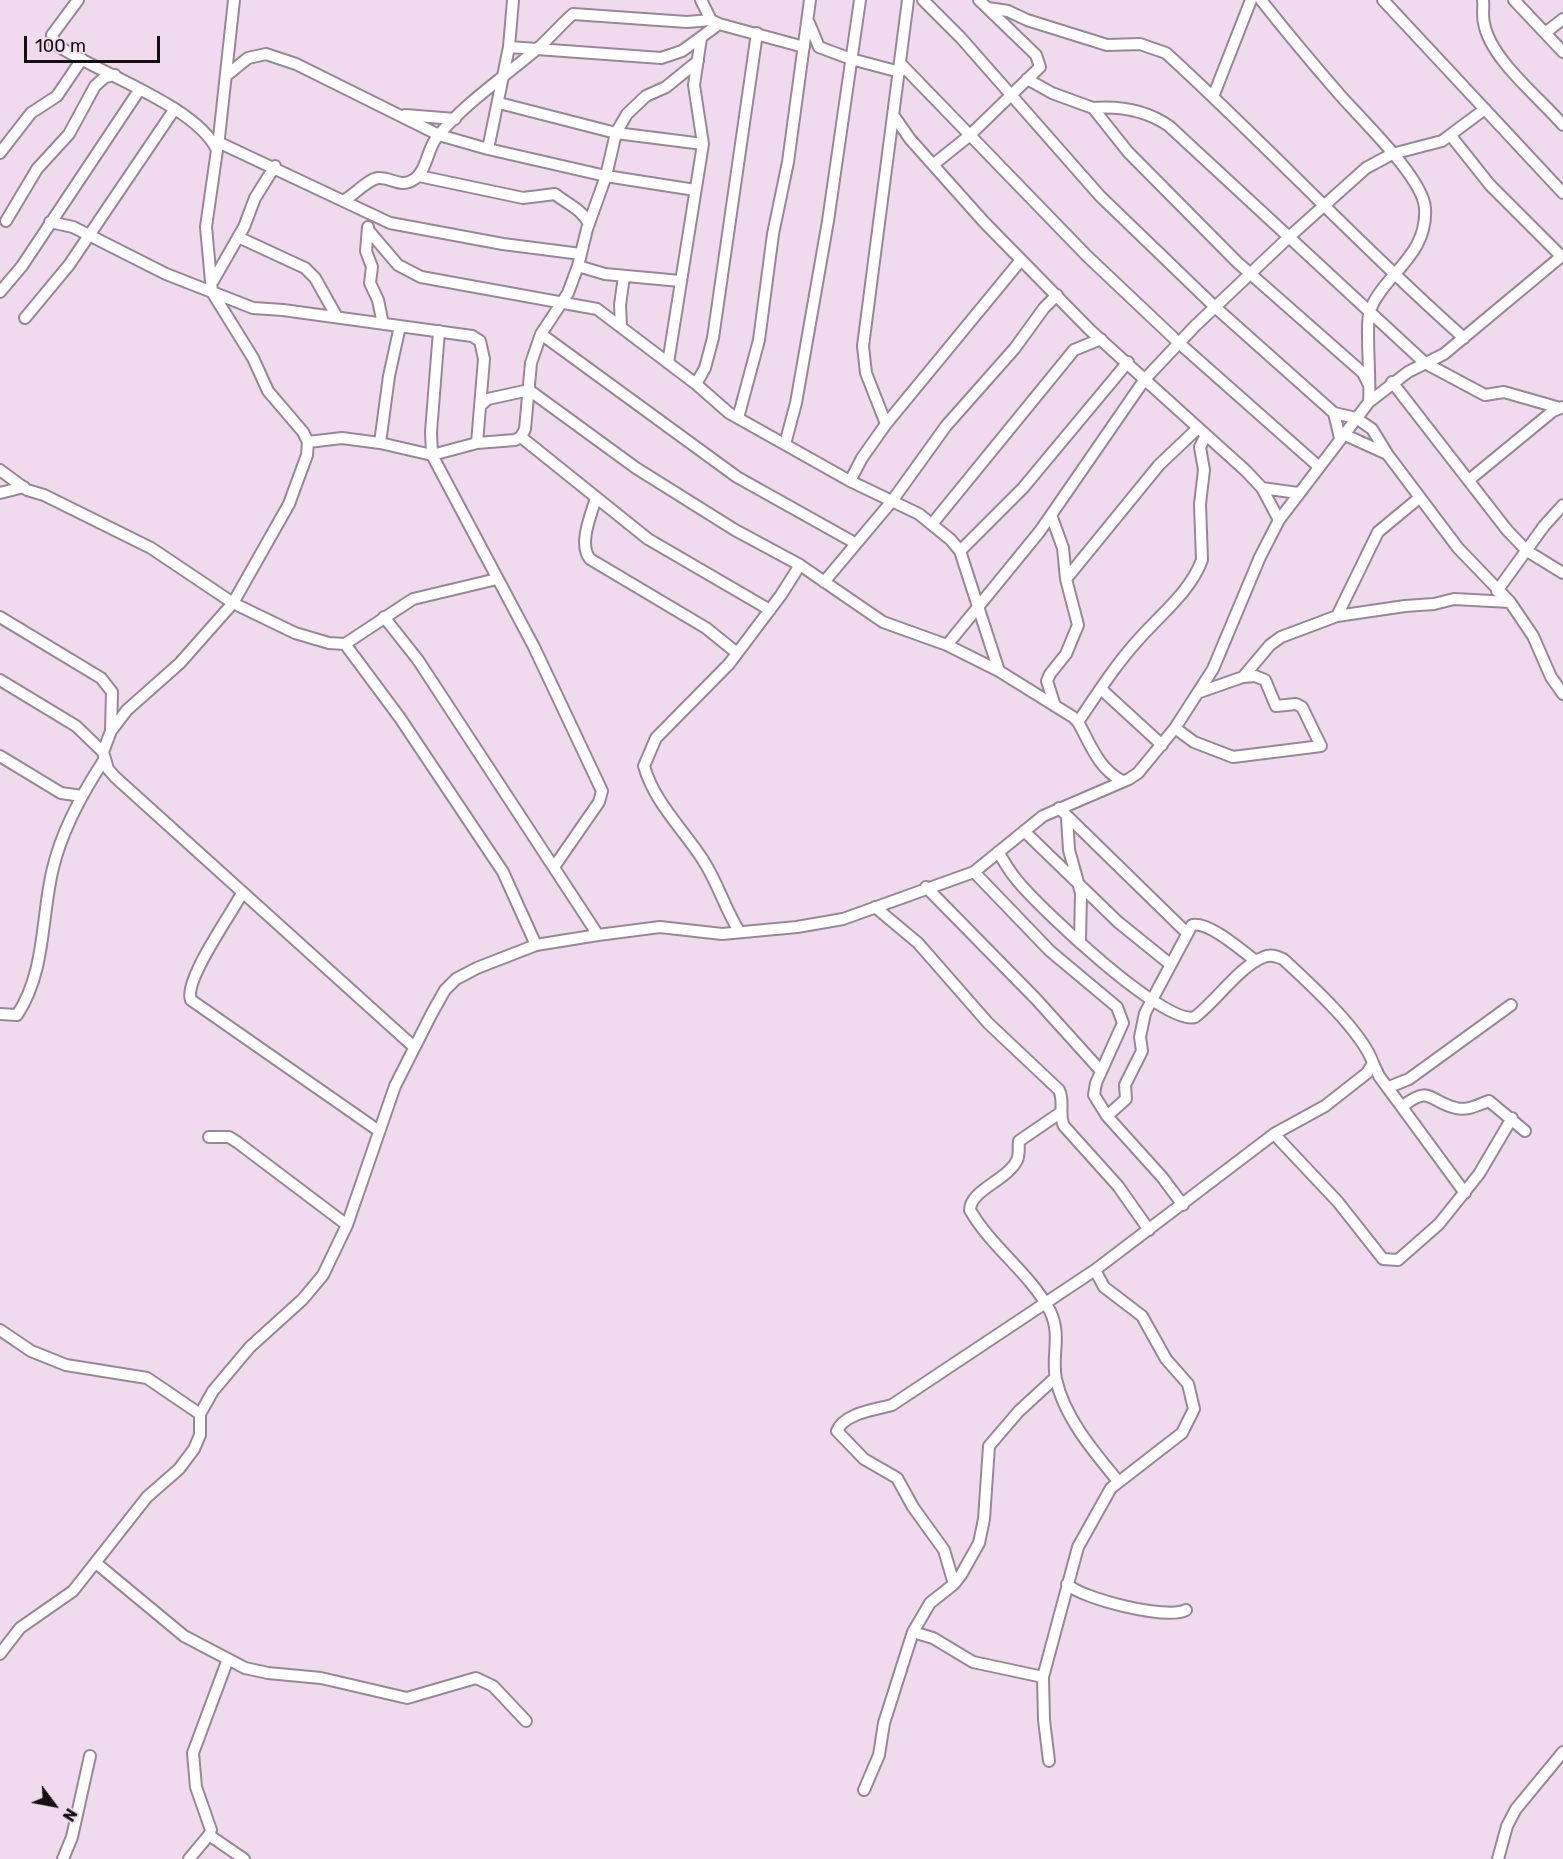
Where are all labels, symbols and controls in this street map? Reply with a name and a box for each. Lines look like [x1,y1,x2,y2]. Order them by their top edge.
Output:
scale bar [27,24,164,62]
text: 100 m [35,35,86,57]
north arrow [24,1775,84,1835]
text: N [59,1805,81,1825]

